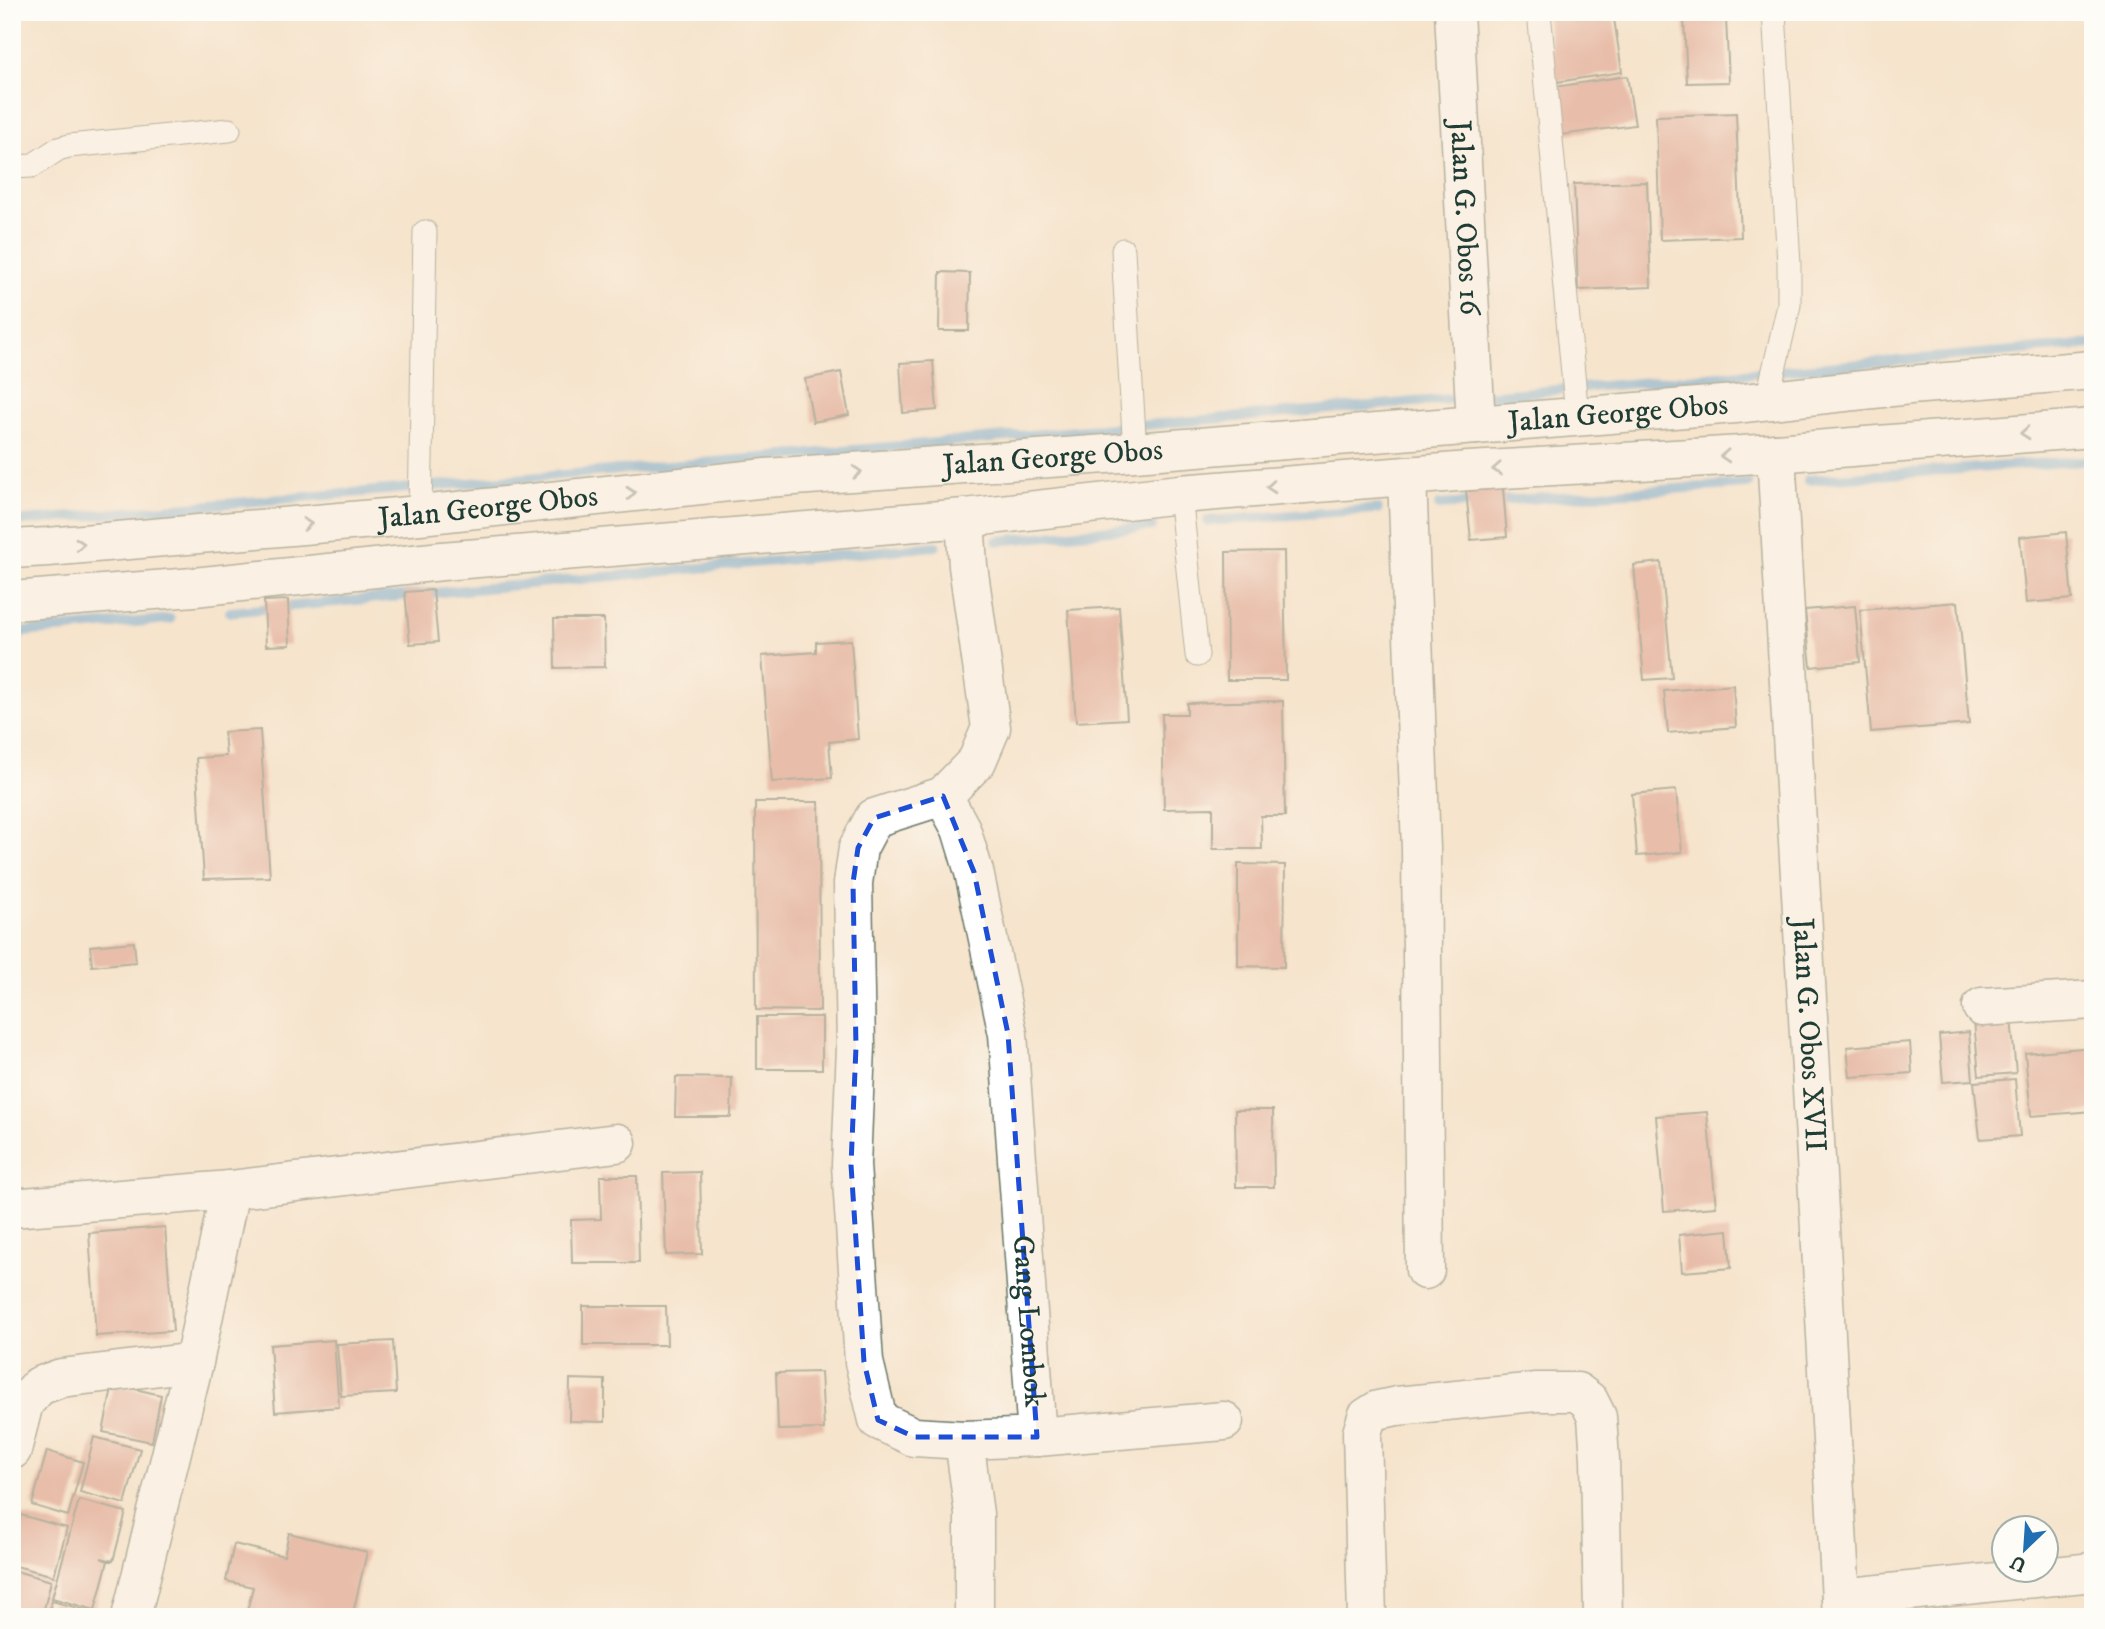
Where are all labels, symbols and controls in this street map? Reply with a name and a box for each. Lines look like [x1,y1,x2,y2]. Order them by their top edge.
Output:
street label: Jalan G. Obos 16 [1441,116,1489,318]
street label: Jalan George Obos [1504,386,1730,441]
one-way arrow [2019,425,2030,440]
street label: Jalan George Obos [939,431,1164,484]
one-way arrow [1719,448,1730,463]
one-way arrow [1492,461,1503,476]
one-way arrow [852,465,863,480]
street label: Jalan George Obos [374,478,600,537]
one-way arrow [1265,479,1276,494]
one-way arrow [625,485,637,500]
one-way arrow [302,517,313,532]
one-way arrow [75,537,86,552]
street label: Jalan G. Obos XVII [1784,914,1834,1153]
street label: Gang Lombok [1004,1234,1053,1409]
north arrow [1990,1514,2060,1584]
text: U [2007,1549,2030,1577]

